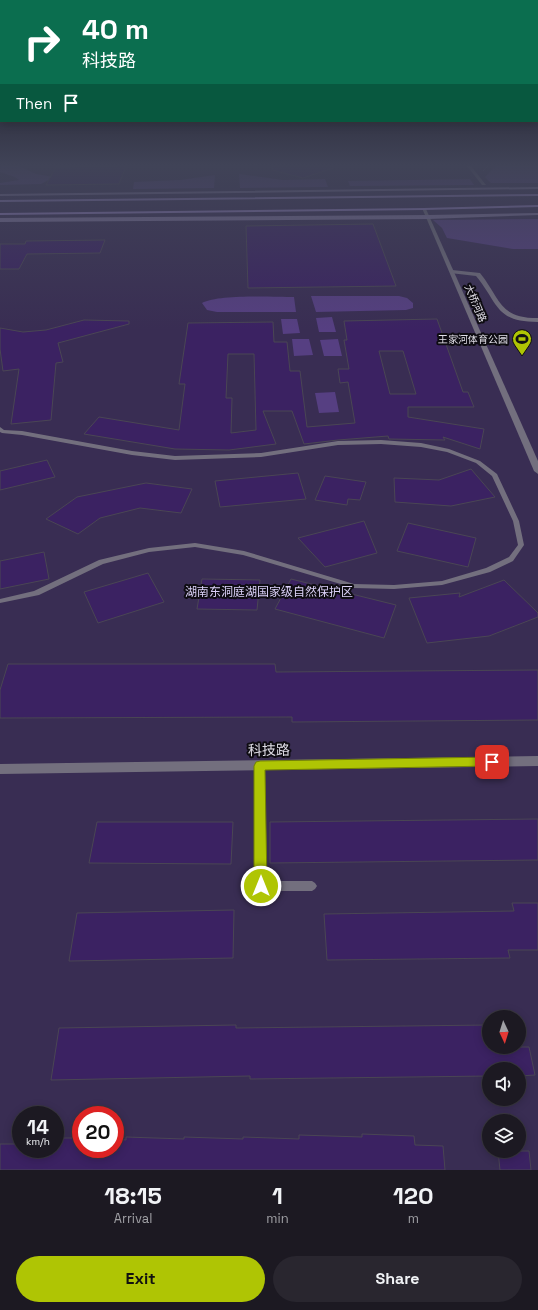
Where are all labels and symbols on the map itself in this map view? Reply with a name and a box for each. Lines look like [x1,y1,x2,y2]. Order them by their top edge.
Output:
street label: 大桥河路 [462,282,489,324]
sports icon: 王家河体育公园 [511,328,533,356]
place label: 王家河体育公园 [438,333,508,346]
park label: 湖南东洞庭湖国家级自然保护区 [185,584,353,600]
street label: 科技路 [248,741,290,759]
pin [475,745,509,779]
position arrow [240,865,282,907]
north arrow [482,1010,526,1054]
speed limit sign: 20 [72,1106,124,1158]

